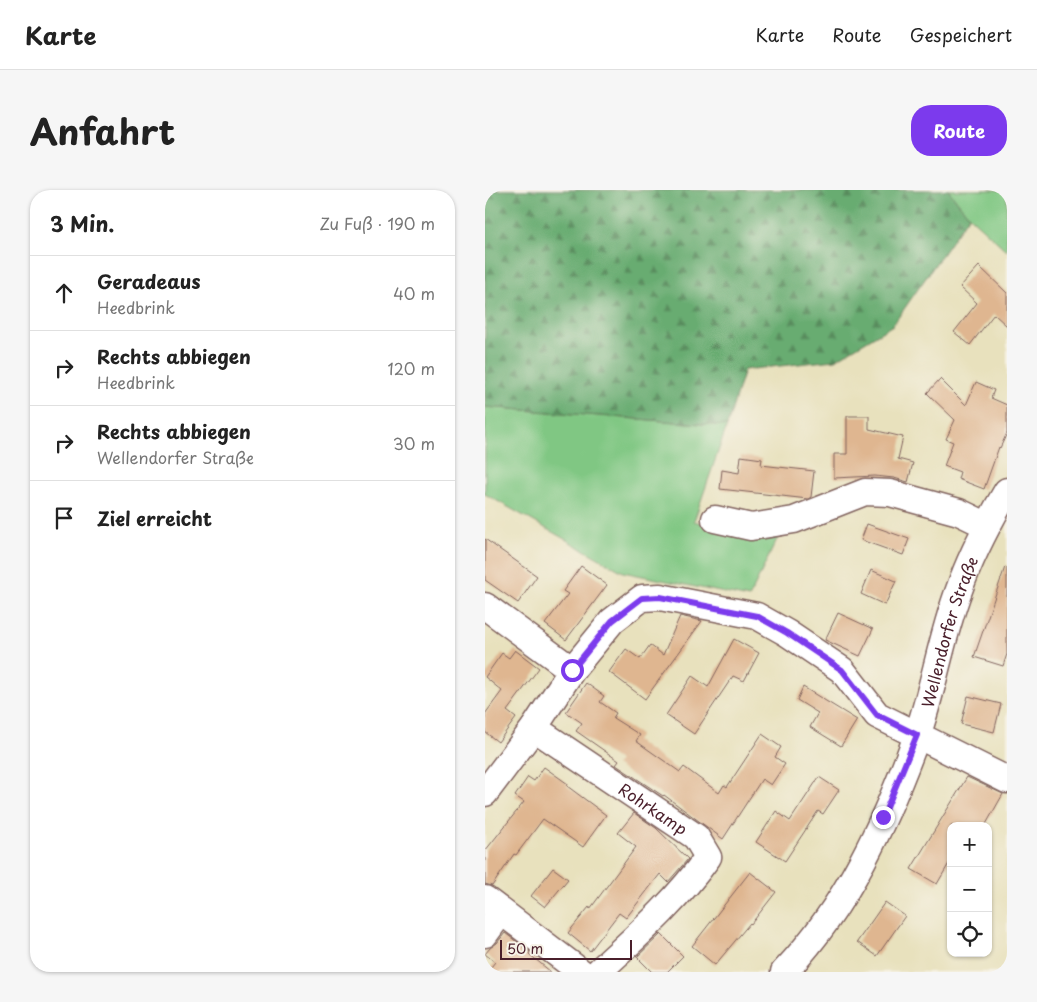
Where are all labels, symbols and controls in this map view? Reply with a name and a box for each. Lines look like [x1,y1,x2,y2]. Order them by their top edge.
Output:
text: Karte [25,17,97,53]
text: Karte [756,21,804,48]
text: Route [832,21,882,48]
text: Gespeichert [910,21,1012,48]
text: Anfahrt [30,104,175,157]
button: Route [911,105,1007,156]
text: 3 Min. [50,207,114,239]
text: Zu Fuß · 190 m [320,211,435,235]
text: Geradeaus [97,267,201,295]
icon: ahead [50,279,78,307]
text: 40 m [393,281,435,305]
text: Heedbrink [97,295,175,319]
text: Rechts abbiegen [97,342,251,370]
icon: right [50,354,78,382]
text: 120 m [388,356,435,380]
text: Heedbrink [97,370,175,394]
text: Rechts abbiegen [97,417,251,445]
icon: right [50,429,78,457]
text: 30 m [393,431,435,455]
text: Wellendorfer Straße [97,445,254,469]
icon: arrive [50,504,78,532]
text: Ziel erreicht [97,504,212,532]
street label: Wellendorfer Straße [915,552,983,710]
route start [561,659,584,682]
street label: Rohrkamp [614,777,693,840]
route end [872,806,895,829]
map controls [947,822,992,957]
button: + [947,822,992,867]
button: − [947,867,992,912]
button: locate [947,912,992,957]
scale bar [500,937,633,960]
text: 50 m [507,938,543,959]

